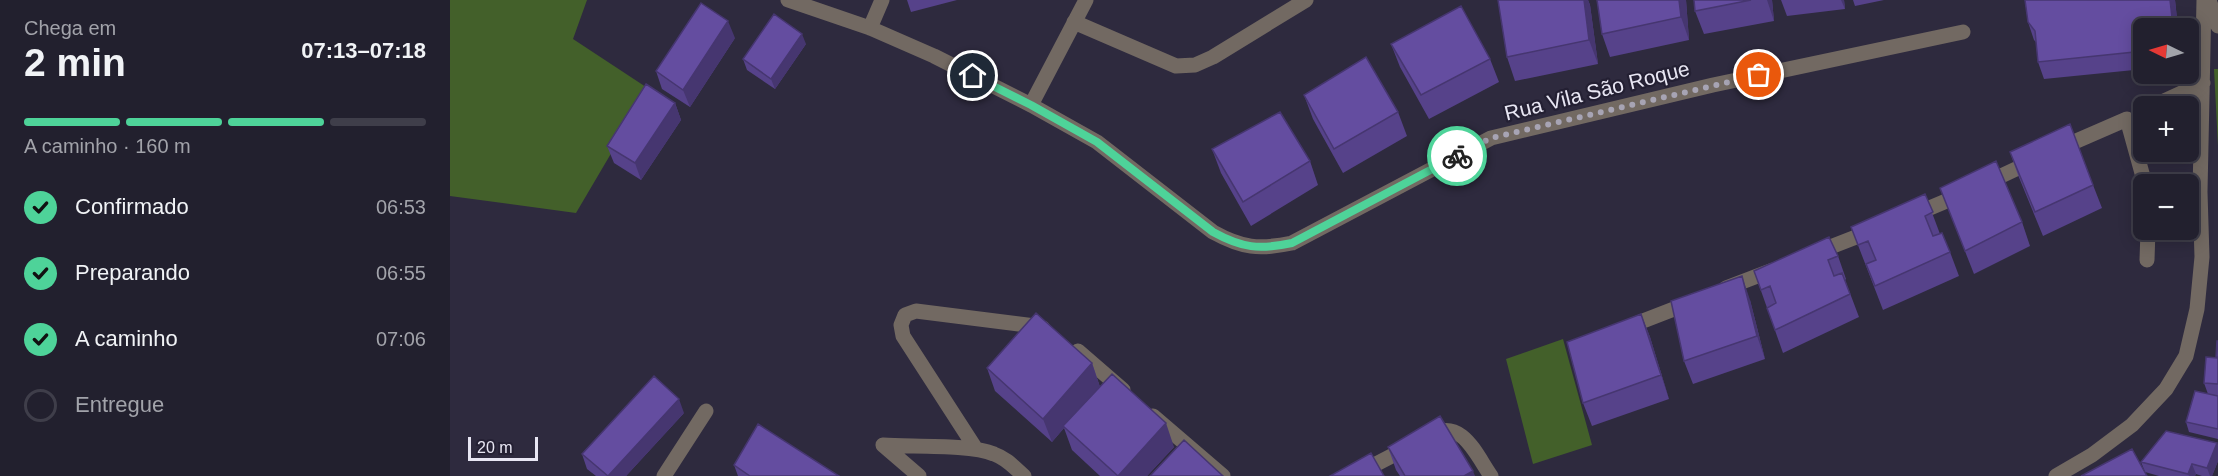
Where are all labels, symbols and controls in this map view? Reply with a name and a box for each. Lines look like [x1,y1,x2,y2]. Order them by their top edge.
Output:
text: Chega em [24,17,116,39]
north arrow [2133,18,2199,84]
map controls [2133,18,2199,240]
text: 07:13–07:18 [301,38,426,63]
text: 2 min [24,41,126,84]
pin [1733,49,1784,100]
pin [947,50,998,101]
street label: Rua Vila São Roque [1502,56,1692,125]
icon: bag [1742,58,1775,91]
icon: home [956,59,989,92]
button: + [2133,96,2199,162]
courier [1427,126,1487,186]
text: A caminho · 160 m [24,135,191,157]
icon: bike [1441,140,1474,173]
button: − [2133,174,2199,240]
icon: check [24,191,57,224]
text: Confirmado [75,194,189,219]
text: 06:53 [376,196,426,218]
icon: check [24,257,57,290]
text: Preparando [75,260,190,285]
text: 06:55 [376,262,426,284]
icon: check [24,323,57,356]
text: A caminho [75,326,178,351]
text: 07:06 [376,328,426,350]
text: Entregue [75,392,164,417]
scale bar [468,434,538,462]
text: 20 m [477,439,513,456]

